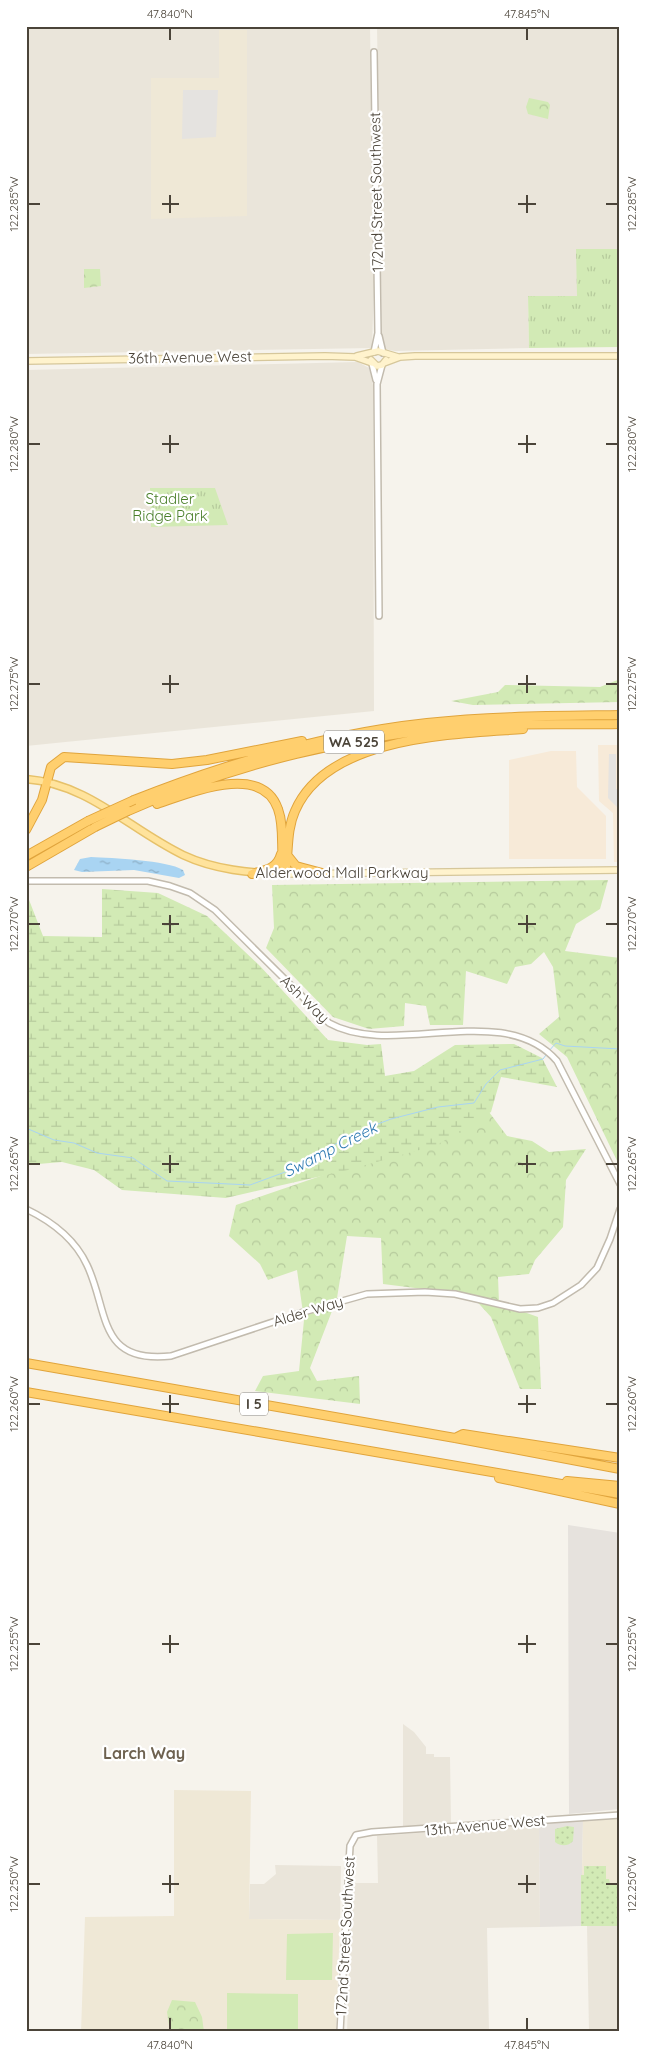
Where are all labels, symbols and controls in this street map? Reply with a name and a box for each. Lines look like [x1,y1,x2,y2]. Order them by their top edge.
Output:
text: 47.840°N [147,6,193,21]
text: 47.845°N [504,6,550,21]
street label: 172nd Street Southwest [365,112,387,272]
text: 122.285°W [6,176,21,232]
text: 122.285°W [624,176,639,232]
street label: 36th Avenue West [128,346,252,368]
text: 122.280°W [6,416,21,472]
text: 122.280°W [624,416,639,472]
park label: Stadler Ridge Park [132,489,208,525]
text: 122.275°W [6,656,21,711]
text: 122.275°W [624,656,639,711]
road number: WA 525 [324,730,384,754]
street label: Alderwood Mall Parkway [256,863,428,882]
text: 122.270°W [6,896,21,952]
text: 122.270°W [624,896,639,952]
street label: Ash Way [276,971,334,1027]
water label: Swamp Creek [280,1116,381,1181]
text: 122.265°W [6,1136,21,1192]
text: 122.265°W [624,1136,639,1192]
street label: Alder Way [271,1291,345,1331]
text: 122.260°W [6,1376,21,1432]
text: 122.260°W [624,1376,639,1432]
road number: I 5 [240,1392,268,1416]
text: 122.255°W [6,1616,21,1672]
text: 122.255°W [624,1616,639,1672]
district label: Larch Way [103,1743,185,1763]
street label: 13th Avenue West [424,1810,546,1840]
text: 122.250°W [6,1856,21,1912]
street label: 172nd Street Southwest [331,1856,359,2016]
text: 122.250°W [624,1856,639,1912]
text: 47.840°N [147,2037,193,2052]
text: 47.845°N [504,2037,550,2052]

